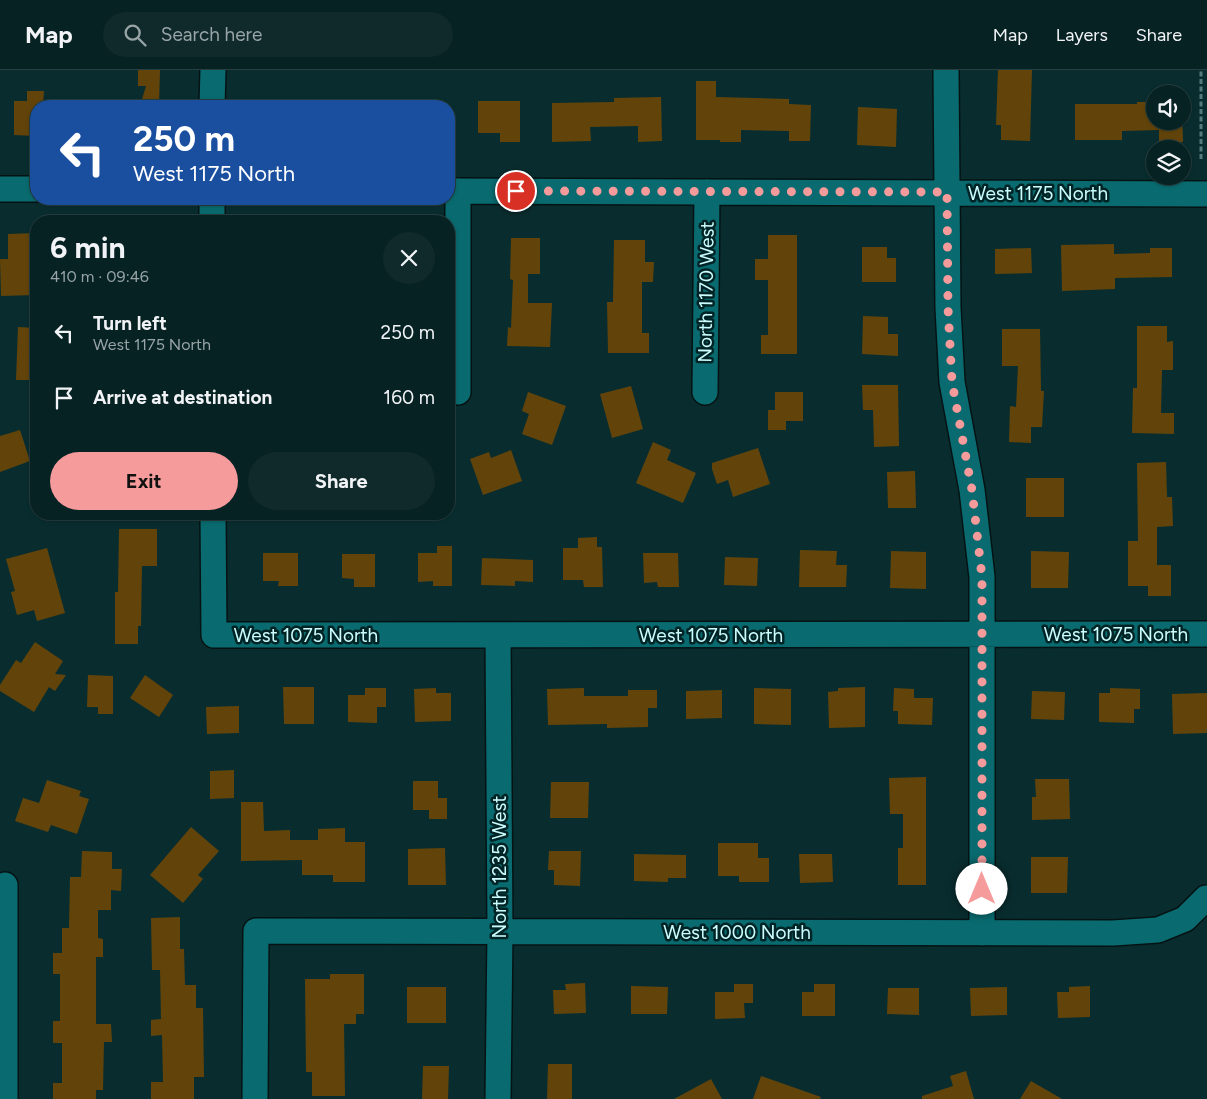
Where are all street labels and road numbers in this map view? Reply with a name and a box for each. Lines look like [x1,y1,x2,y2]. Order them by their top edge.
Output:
street label: West 1175 North [968,182,1108,205]
street label: North 1170 West [693,221,719,363]
street label: West 1075 North [1044,623,1188,646]
street label: West 1075 North [234,624,378,647]
street label: West 1075 North [639,624,783,647]
street label: North 1235 West [488,796,511,938]
street label: West 1000 North [663,921,811,944]

